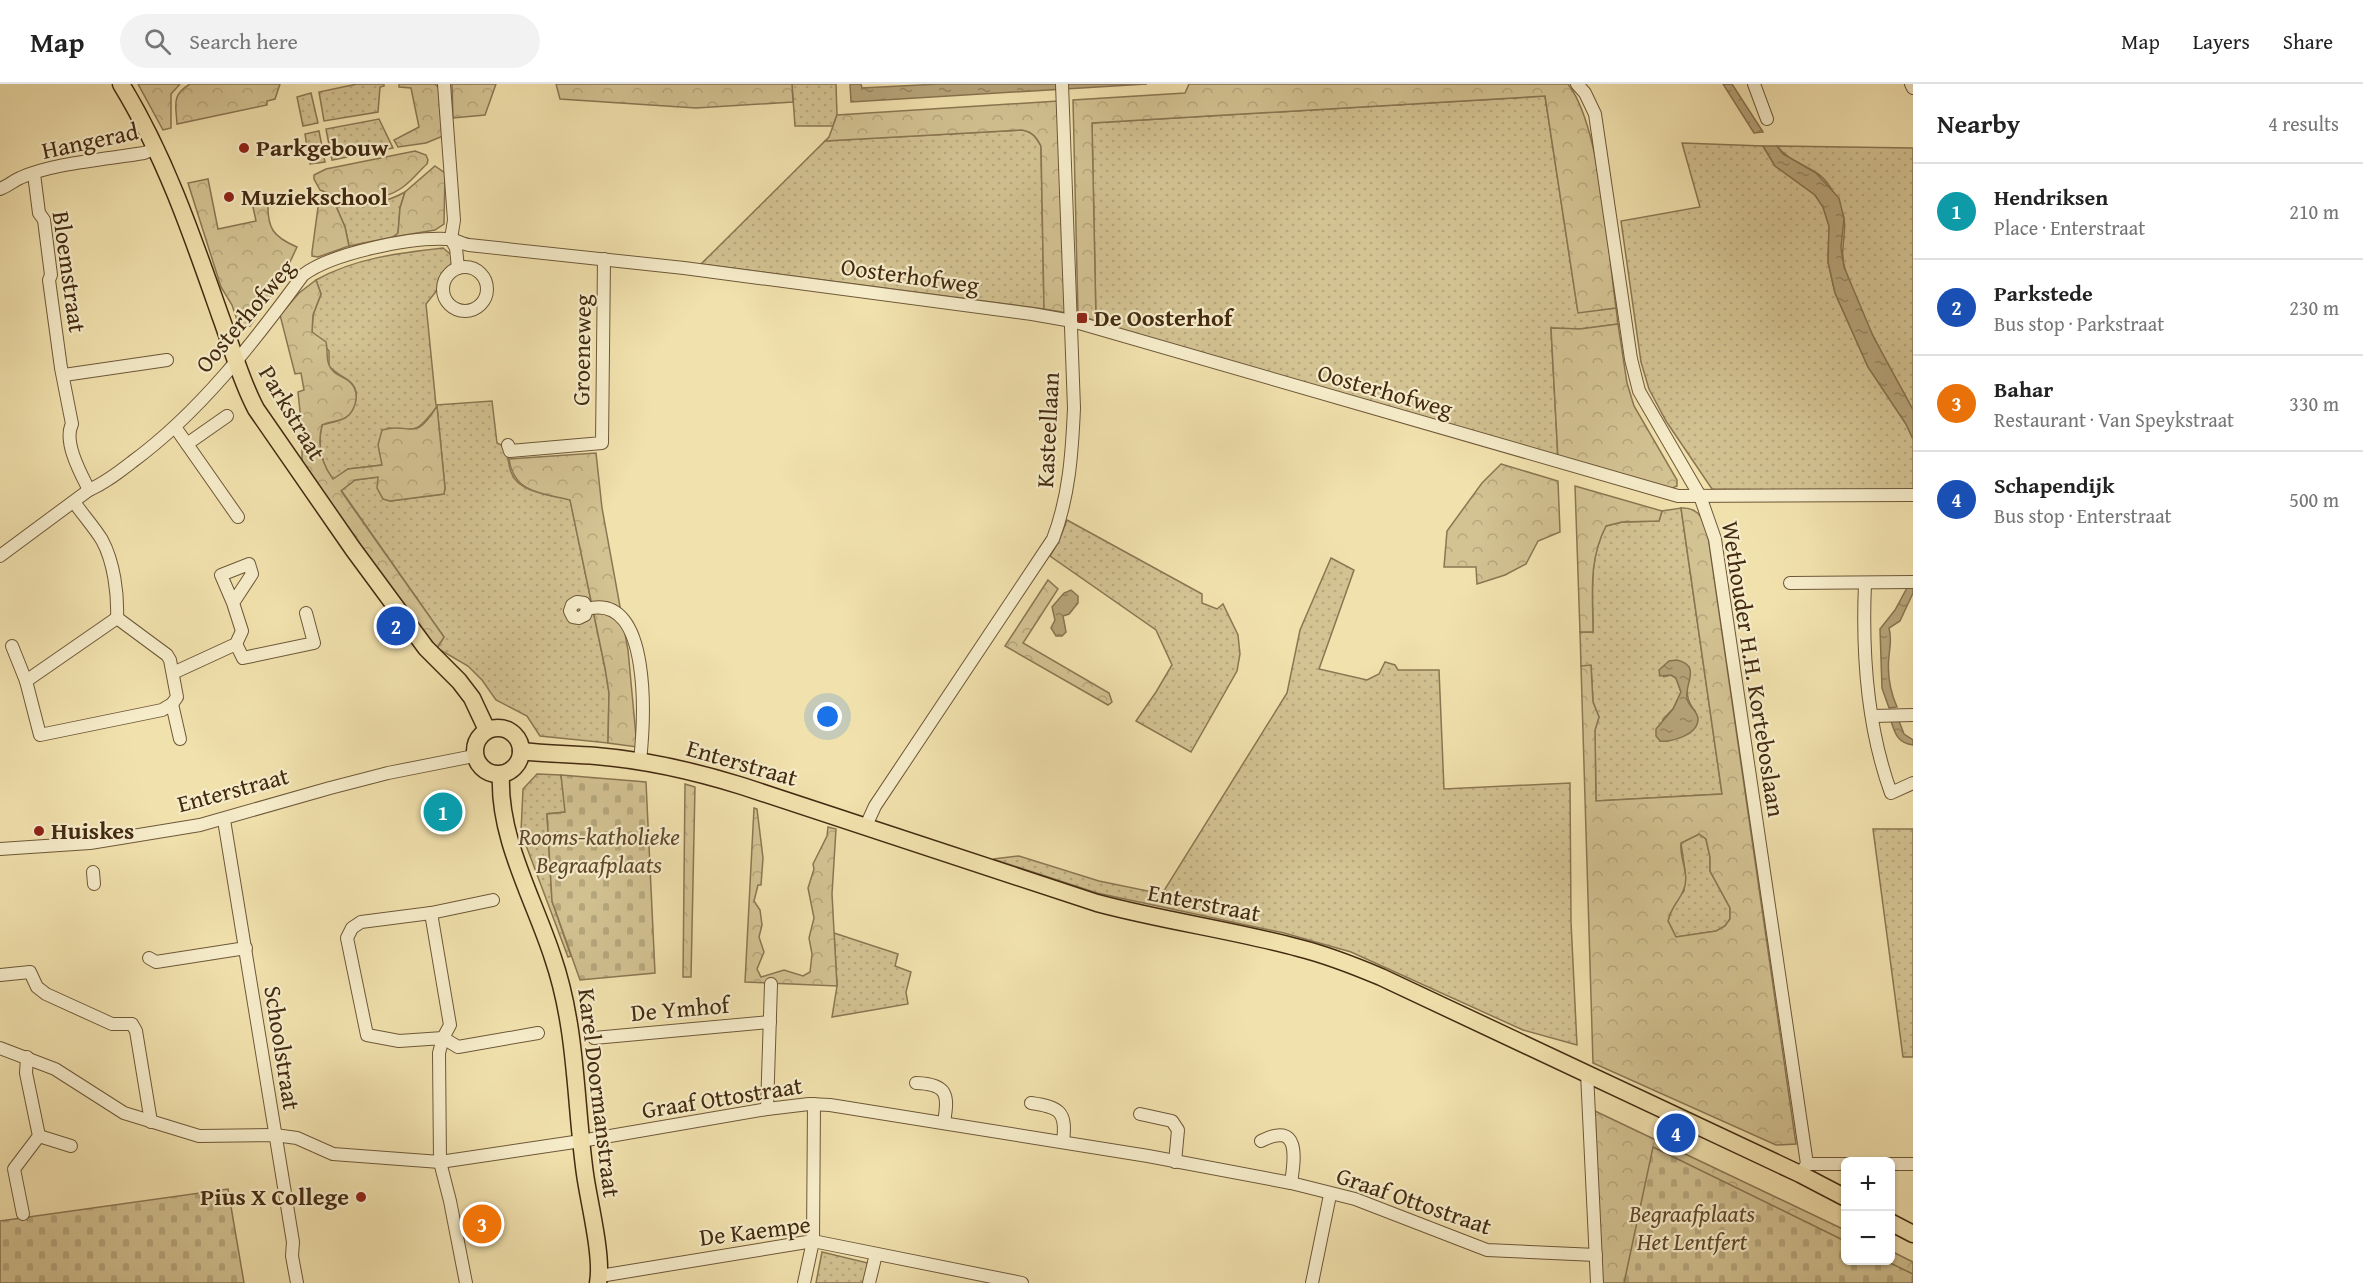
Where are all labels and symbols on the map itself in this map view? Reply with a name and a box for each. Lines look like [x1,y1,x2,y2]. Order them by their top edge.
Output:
street label: Hangerad [38,113,142,168]
place label: Parkgebouw [256,130,389,165]
marker: Parkgebouw [237,141,251,155]
place label: Muziekschool [241,179,388,214]
marker: Muziekschool [222,190,236,204]
street label: Bloemstraat [44,209,95,335]
street label: Oosterhofweg [839,248,981,303]
street label: Oosterhofweg [186,251,303,380]
street label: Groeneweg [563,294,600,406]
place label: De Oosterhof [1094,300,1235,335]
marker: De Oosterhof [1075,311,1089,325]
street label: Oosterhofweg [1313,355,1457,427]
street label: Parkstraat [250,359,335,467]
street label: Kasteellaan [1027,371,1068,489]
street label: Wethouder H.H. Korteboslaan [1713,518,1794,820]
pin: 2 [376,604,416,648]
your location [813,702,842,731]
street label: Enterstraat [682,730,802,795]
street label: Enterstraat [173,758,293,821]
pin: 1 [424,790,462,834]
place label: Huiskes [51,813,134,848]
park label: Rooms-katholieke Begraafplaats [517,819,680,882]
marker: Huiskes [32,824,46,838]
street label: Enterstraat [1145,874,1264,931]
street label: Schoolstraat [255,983,310,1113]
street label: Karel Doormanstraat [569,986,630,1200]
street label: De Ymhof [629,987,733,1030]
street label: Graaf Ottostraat [639,1067,805,1127]
pin: 4 [1656,1110,1696,1156]
street label: Graaf Ottostraat [1332,1158,1497,1244]
place label: Pius X College [200,1179,349,1214]
marker: Pius X College [354,1190,368,1204]
park label: Begraafplaats Het Lentfert [1628,1196,1755,1259]
pin: 3 [462,1202,502,1246]
street label: De Kaempe [697,1206,813,1255]

